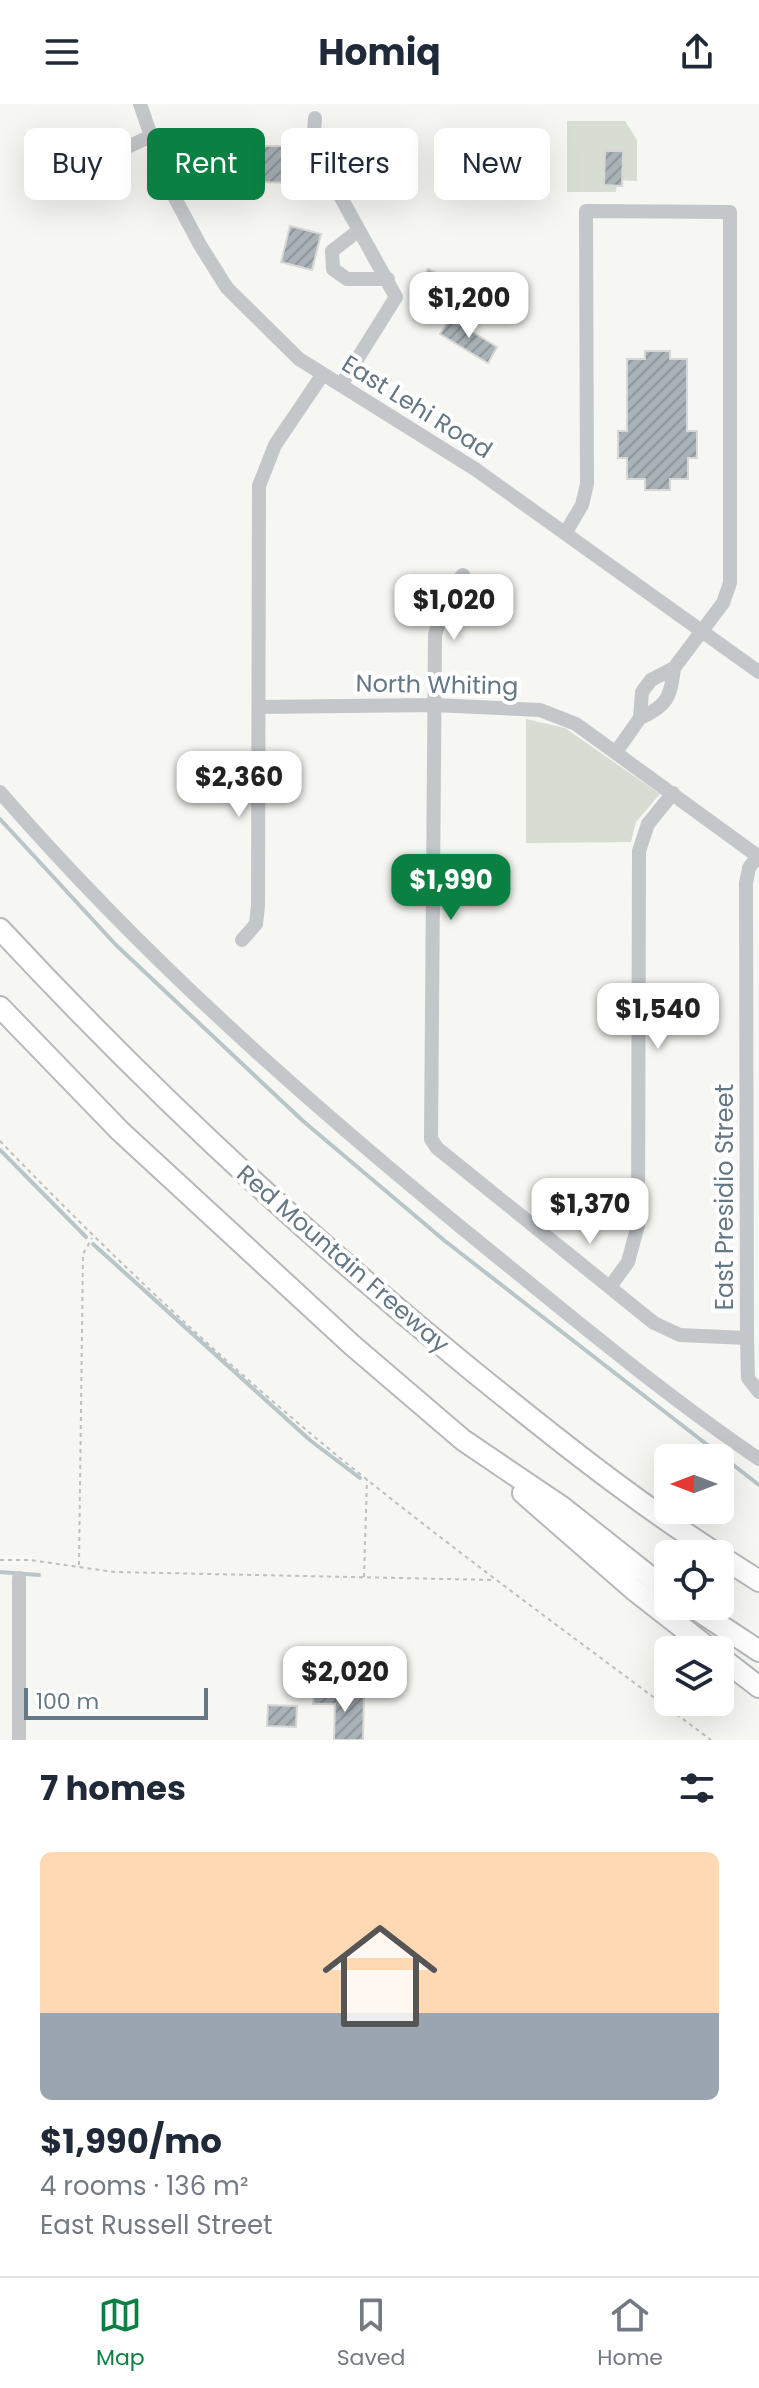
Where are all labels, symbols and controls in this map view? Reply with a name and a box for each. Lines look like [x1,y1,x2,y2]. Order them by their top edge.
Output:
text: Homiq [318,27,441,78]
icon: menu [40,30,84,74]
icon: share [675,30,719,74]
chip: Buy [24,128,131,200]
chip: Rent [147,128,265,200]
chip: Filters [281,128,418,200]
chip: New [434,128,550,200]
pin: $1,200 [404,272,534,340]
text: $1,200 [427,280,511,316]
street label: East Lehi Road [336,347,499,466]
pin: $1,020 [389,574,519,642]
text: $1,020 [412,582,496,618]
street label: North Whiting [355,667,519,702]
pin: $2,360 [174,751,304,819]
text: $2,360 [195,759,283,795]
pin: $1,990 [386,854,516,922]
text: $1,990 [409,862,493,898]
pin: $1,540 [593,983,723,1051]
text: $1,540 [615,991,701,1027]
street label: East Presidio Street [708,1084,741,1310]
street label: Red Mountain Freeway [230,1157,457,1361]
pin: $1,370 [525,1178,655,1246]
text: $1,370 [550,1186,630,1222]
north arrow [654,1444,734,1524]
map controls [654,1444,734,1716]
button: locate [654,1540,734,1620]
button: layers [654,1636,734,1716]
pin: $2,020 [280,1646,410,1714]
text: $2,020 [301,1654,389,1690]
scale bar [24,1684,208,1720]
text: 100 m [36,1686,99,1717]
text: 7 homes [40,1764,186,1812]
icon: filters [675,1766,719,1810]
icon: home [308,1904,452,2048]
text: $1,990/mo [40,2117,222,2165]
text: 4 rooms · 136 m² [40,2168,248,2204]
text: East Russell Street [40,2207,272,2243]
tab: Map [96,2293,145,2374]
tab: Saved [337,2293,405,2374]
tab: Home [597,2293,663,2374]

